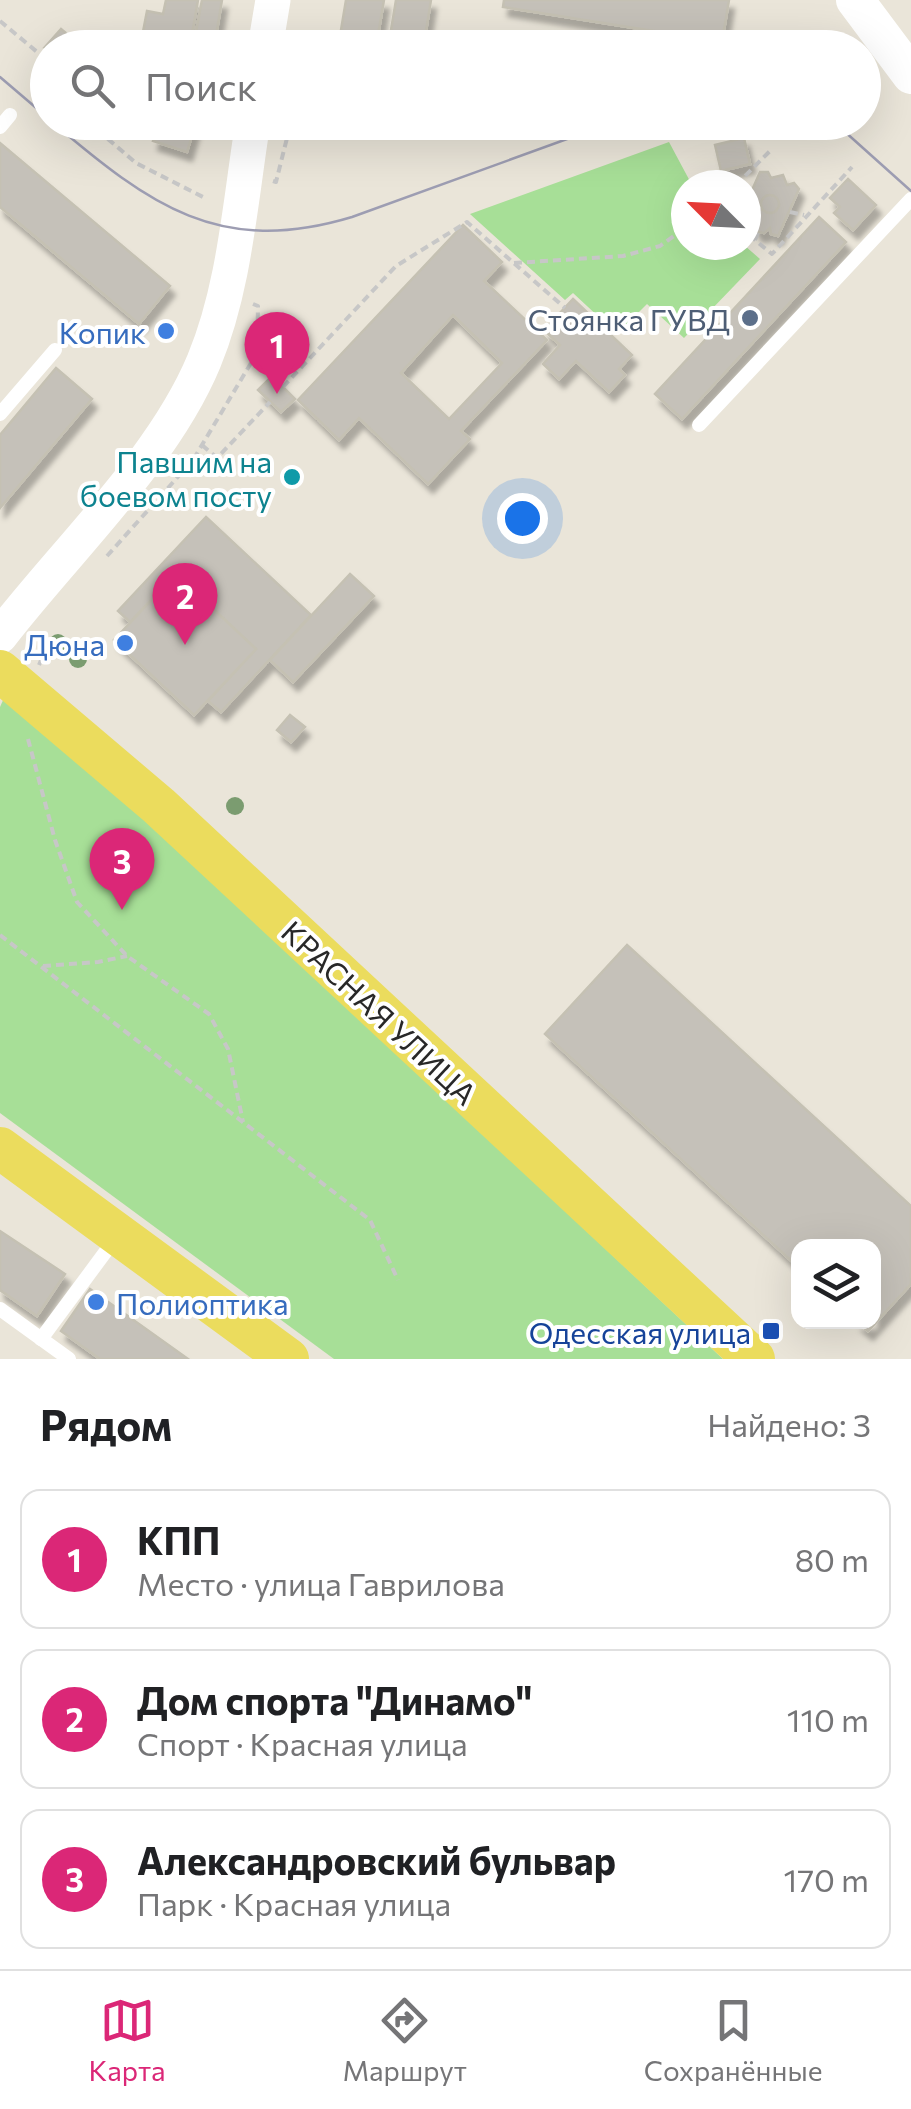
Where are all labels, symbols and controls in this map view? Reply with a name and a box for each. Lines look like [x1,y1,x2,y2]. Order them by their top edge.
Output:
search box [30,30,881,140]
icon: search [65,58,120,113]
text: Поиск [145,62,257,109]
north arrow [671,170,761,260]
place label: Стоянка ГУВД [528,300,730,337]
marker: Стоянка ГУВД [739,307,761,329]
pin: 1 [244,312,310,394]
place label: Копик [59,313,146,350]
marker: Копик [155,320,177,342]
place label: Павшим на боевом посту [80,442,272,513]
marker: Павшим на боевом посту [281,466,303,488]
your location [497,493,548,544]
pin: 2 [152,562,218,645]
place label: Дюна [24,625,105,662]
marker: Дюна [114,632,136,654]
pin: 3 [90,828,154,910]
street label: КРАСНАЯ УЛИЦА [275,912,485,1112]
map controls [791,1239,881,1329]
button: layers [791,1239,881,1329]
place label: Полиоптика [116,1284,289,1321]
marker: Полиоптика [85,1291,107,1313]
place label: Одесская улица [529,1313,751,1350]
marker: Одесская улица [760,1320,782,1342]
text: Рядом [40,1398,172,1450]
text: Найдено: 3 [707,1404,871,1444]
text: КПП [137,1516,220,1563]
text: 1 [67,1539,82,1579]
text: 80 m [795,1539,869,1579]
text: Место · улица Гаврилова [137,1563,505,1603]
text: Дом спорта "Динамо" [137,1676,532,1723]
text: 2 [65,1699,84,1739]
text: 110 m [787,1699,869,1739]
text: Спорт · Красная улица [137,1723,467,1763]
text: Александровский бульвар [137,1836,616,1883]
text: 3 [65,1859,84,1899]
text: 170 m [784,1859,869,1899]
text: Парк · Красная улица [137,1883,451,1923]
tab: Карта [88,1993,166,2087]
tab: Маршрут [343,1993,467,2087]
tab: Сохранённые [644,1993,823,2087]

